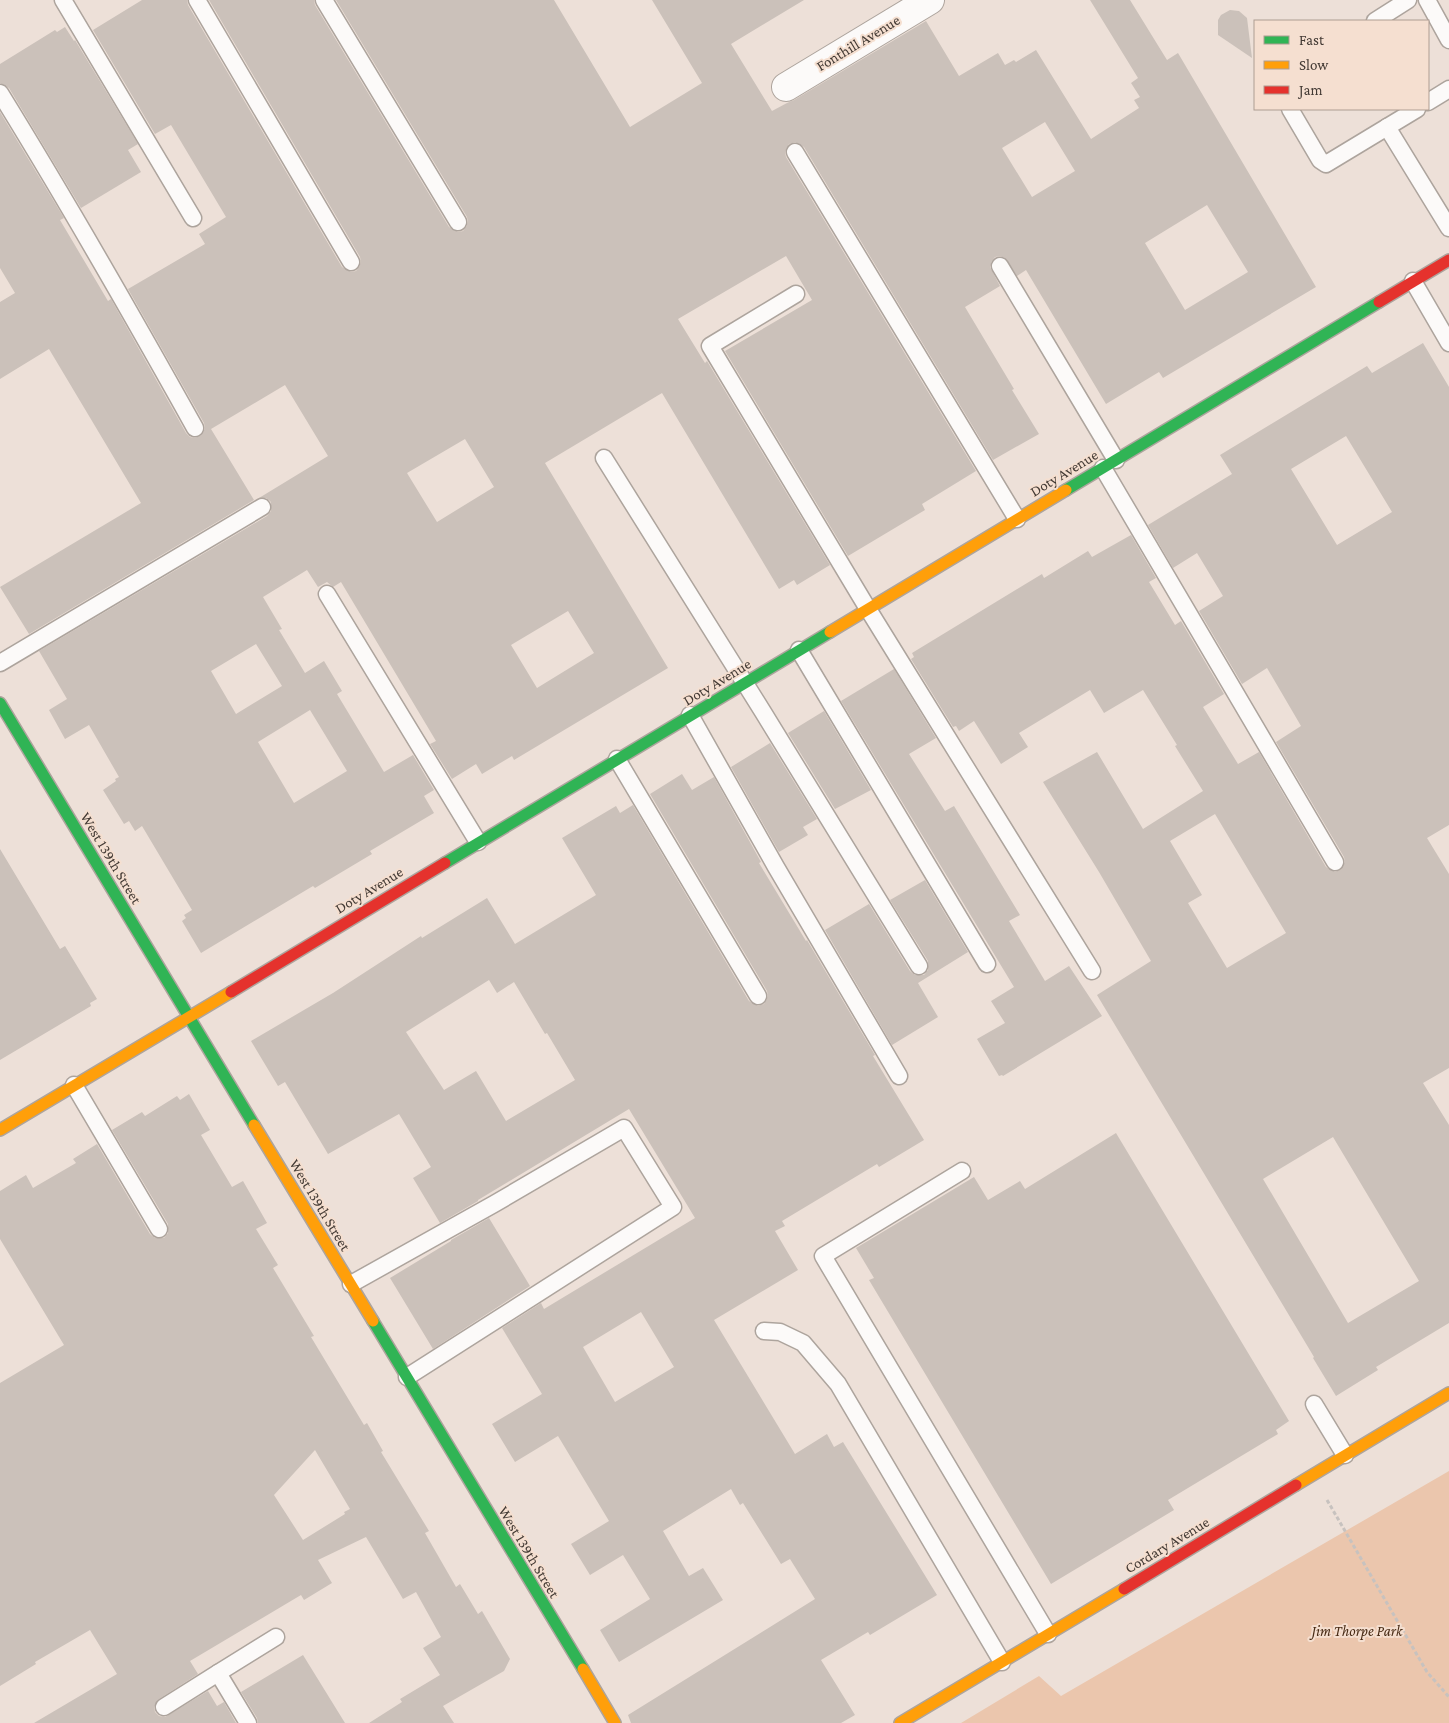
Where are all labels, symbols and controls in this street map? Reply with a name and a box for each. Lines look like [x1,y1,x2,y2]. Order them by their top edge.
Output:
street label: Fonthill Avenue [813,12,903,74]
legend [1254,20,1429,110]
text: Fast [1299,32,1325,48]
text: Slow [1299,57,1329,73]
text: Jam [1297,82,1322,99]
street label: Doty Avenue [1027,446,1102,500]
street label: Doty Avenue [680,655,755,709]
street label: West 139th Street [77,809,145,908]
street label: Doty Avenue [332,863,407,917]
street label: West 139th Street [286,1156,354,1255]
street label: West 139th Street [495,1503,563,1602]
street label: Cordary Avenue [1122,1513,1213,1577]
park label: Jim Thorpe Park [1309,1623,1404,1640]

